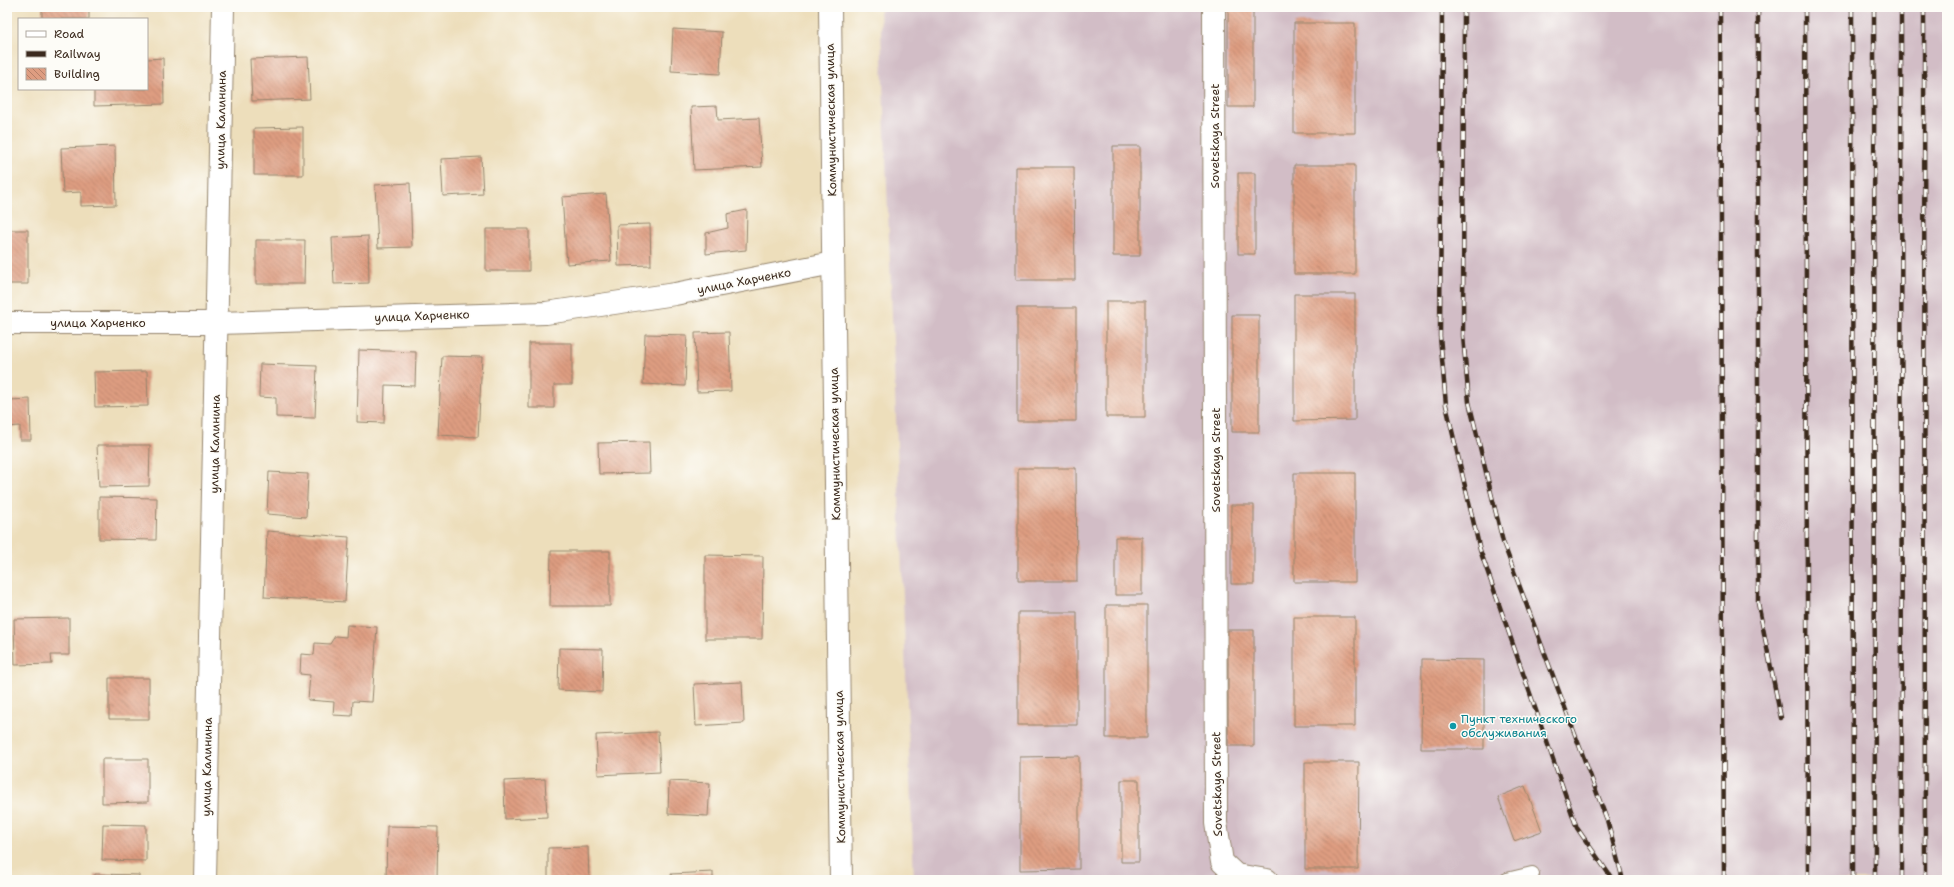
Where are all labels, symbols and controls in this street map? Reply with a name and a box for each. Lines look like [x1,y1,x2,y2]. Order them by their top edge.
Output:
legend [18,18,148,90]
text: Road [54,26,85,42]
street label: Коммунистическая улица [822,43,840,197]
text: Railway [54,46,101,62]
text: Building [54,66,100,82]
street label: улица Калинина [212,70,230,170]
street label: Sovetskaya Street [1207,84,1223,188]
street label: улица Харченко [696,264,792,298]
street label: улица Харченко [374,306,470,326]
street label: улица Харченко [50,315,146,331]
street label: Коммунистическая улица [826,367,844,521]
street label: улица Калинина [206,394,224,494]
street label: Sovetskaya Street [1208,408,1224,512]
street label: Коммунистическая улица [831,690,849,844]
place label: Пункт технического обслуживания [1461,711,1577,741]
street label: улица Калинина [198,717,216,817]
marker: Пункт технического обслуживания [1448,721,1458,731]
street label: Sovetskaya Street [1208,731,1226,837]

